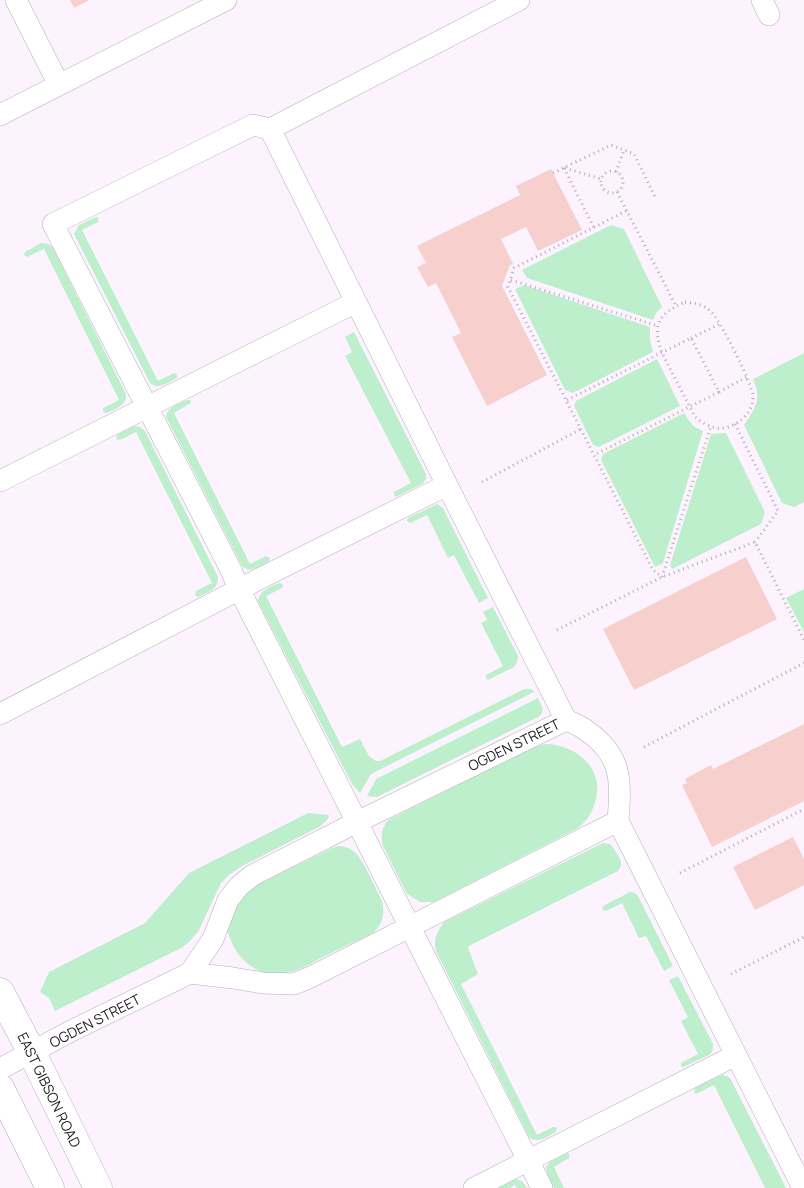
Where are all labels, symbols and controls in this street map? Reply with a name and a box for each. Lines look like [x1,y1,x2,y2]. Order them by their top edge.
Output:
street label: OGDEN STREET [465,714,563,775]
street label: OGDEN STREET [46,989,144,1052]
street label: EAST GIBSON ROAD [13,1029,86,1150]

